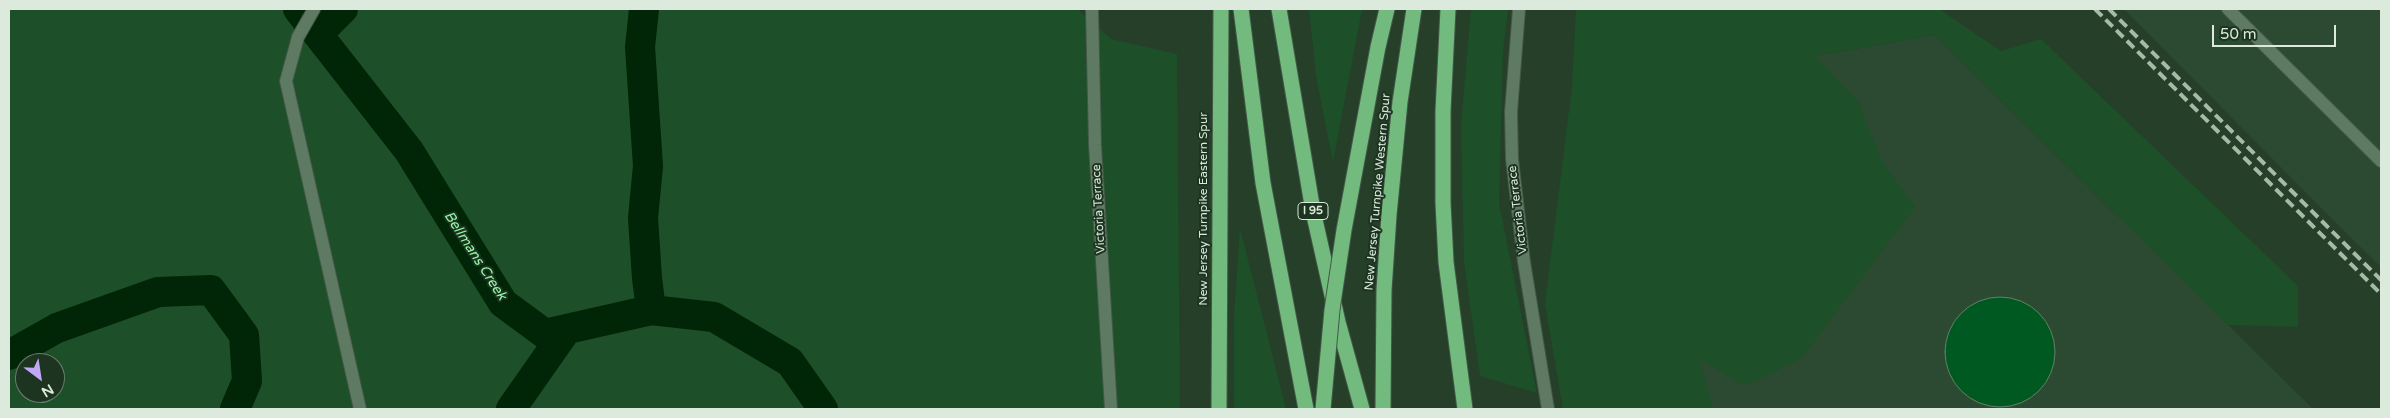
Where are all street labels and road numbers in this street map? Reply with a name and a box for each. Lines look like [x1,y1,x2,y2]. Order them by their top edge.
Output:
street label: New Jersey Turnpike Western Spur [1362,93,1394,291]
street label: New Jersey Turnpike Eastern Spur [1197,112,1211,306]
street label: Victoria Terrace [1089,164,1109,254]
street label: Victoria Terrace [1505,165,1531,255]
road number: I 95 [1298,202,1328,220]

